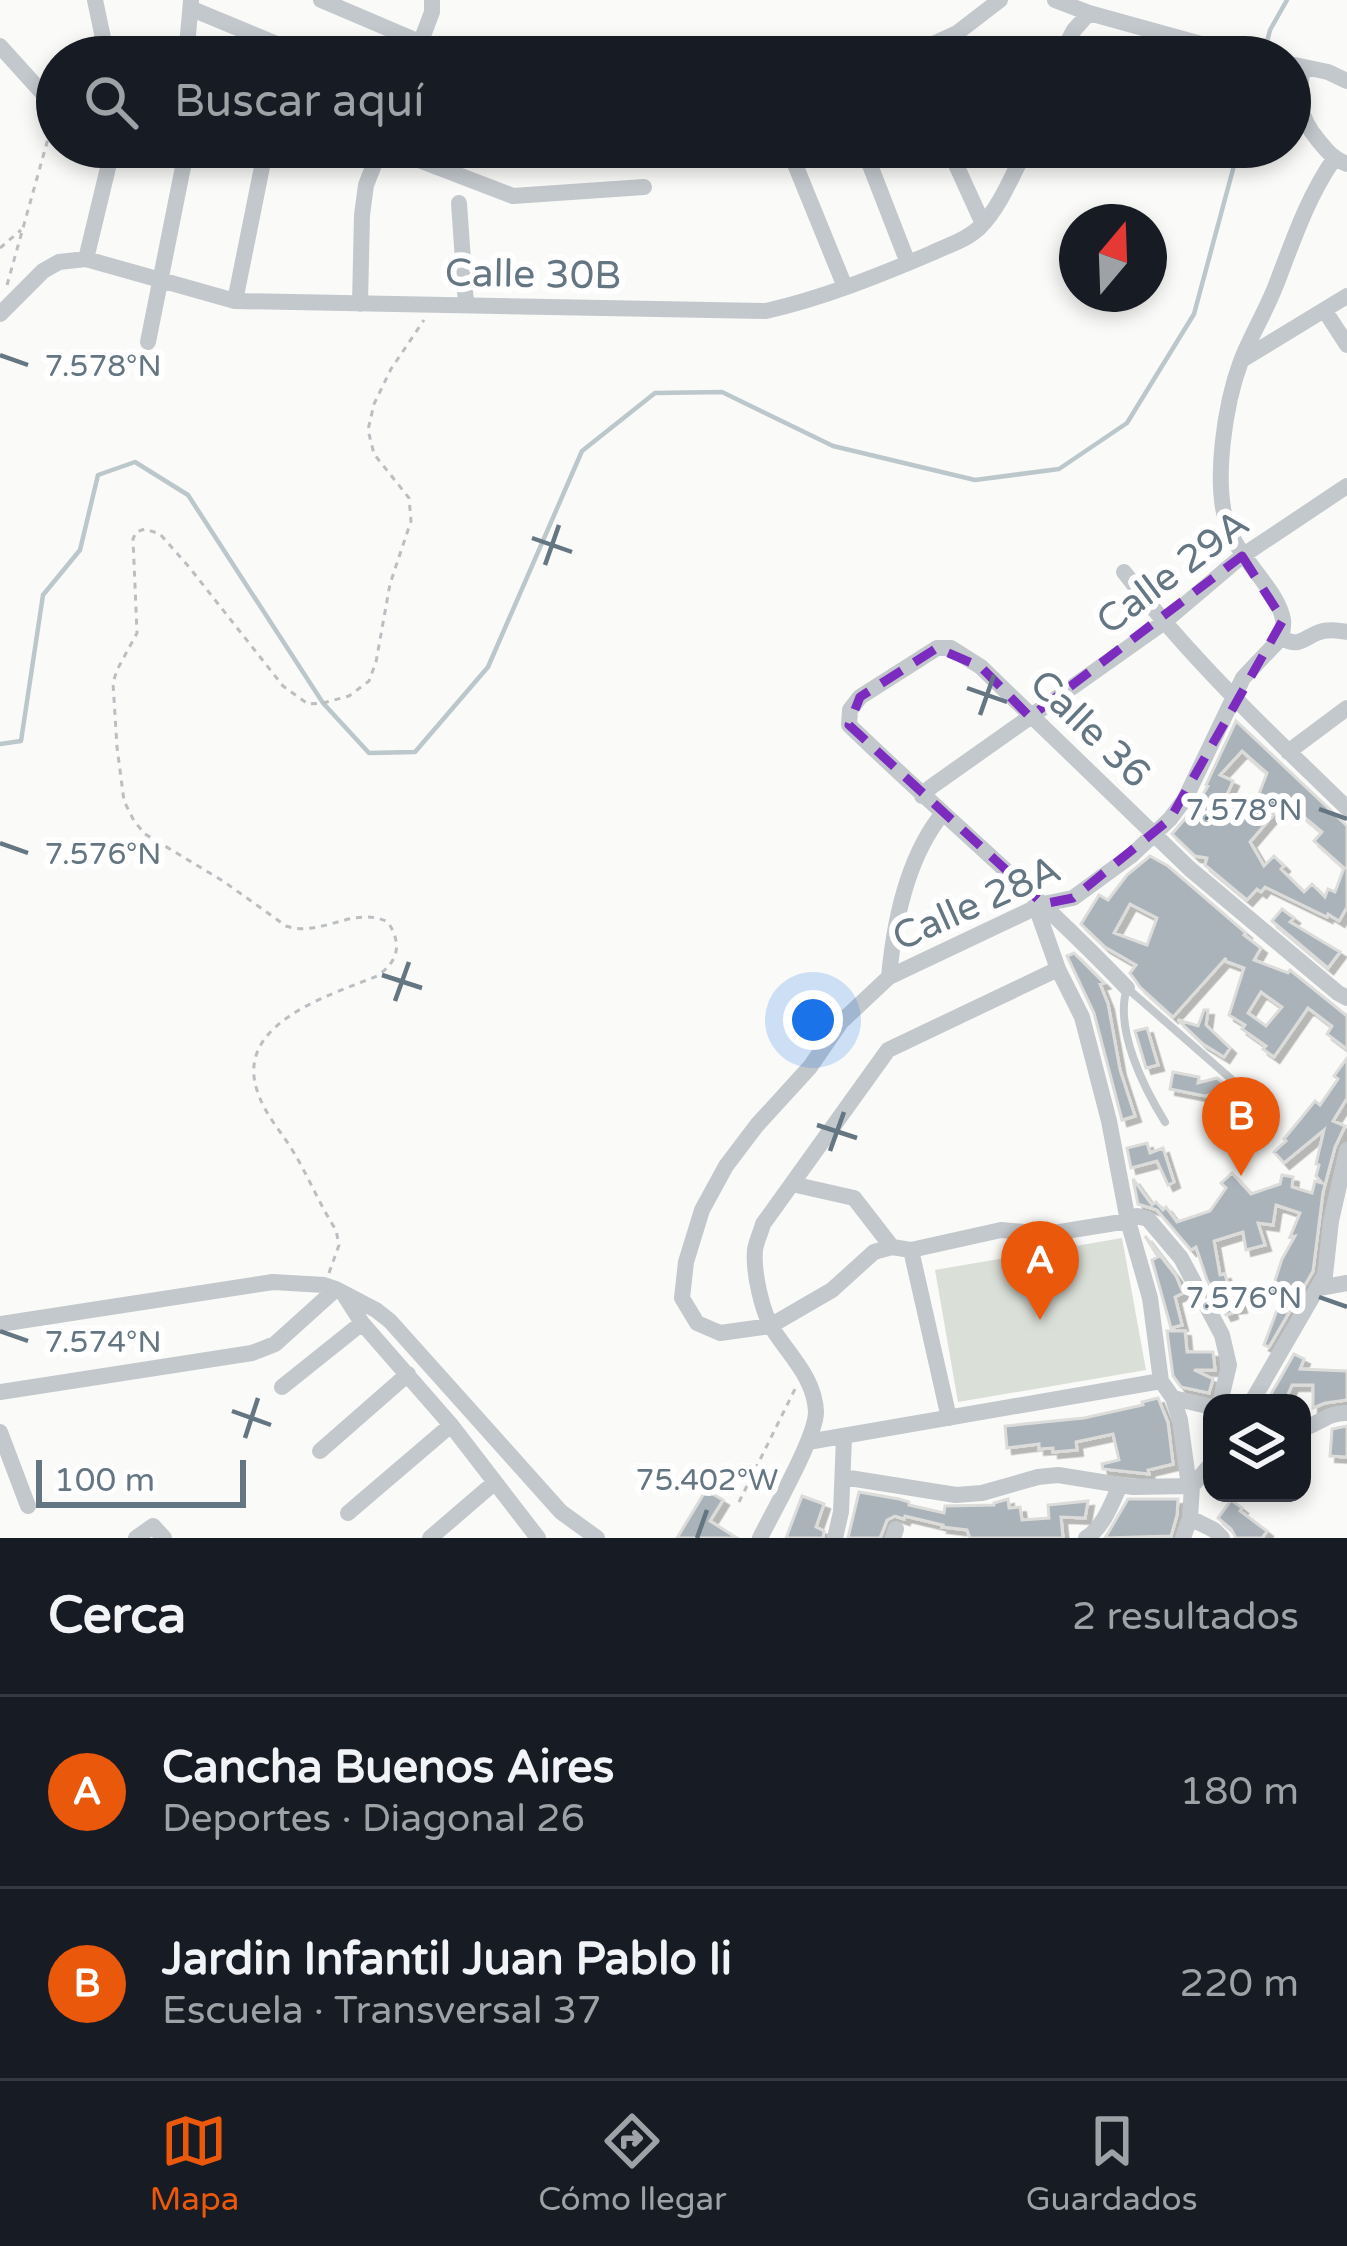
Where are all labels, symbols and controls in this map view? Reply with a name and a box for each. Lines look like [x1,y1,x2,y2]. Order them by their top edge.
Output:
search box [36,36,1311,168]
icon: search [78,69,144,135]
text: Buscar aquí [174,75,424,129]
north arrow [1059,204,1167,312]
street label: Calle 30B [444,249,622,300]
text: 7.578°N [44,348,162,385]
street label: Calle 29A [1087,500,1258,645]
street label: Calle 36 [1020,660,1160,798]
text: 7.578°N [1185,792,1303,829]
text: 7.576°N [45,836,161,873]
street label: Calle 28A [885,846,1068,961]
your location [783,990,843,1050]
pin: B [1202,1077,1280,1176]
pin: A [1001,1221,1079,1320]
text: 7.576°N [1186,1280,1302,1317]
text: 7.574°N [44,1324,162,1361]
map controls [1203,1394,1311,1502]
button: layers [1203,1394,1311,1502]
scale bar [36,1454,246,1507]
text: 100 m [54,1461,155,1500]
text: 75.402°W [636,1462,778,1499]
text: Cerca [48,1585,186,1647]
text: 2 resultados [1072,1593,1299,1640]
text: Cancha Buenos Aires [162,1741,614,1795]
text: A [72,1768,102,1815]
text: 180 m [1180,1768,1299,1815]
text: Deportes · Diagonal 26 [162,1795,585,1842]
text: Jardin Infantil Juan Pablo Ii [162,1933,732,1987]
text: B [73,1960,101,2007]
text: 220 m [1180,1960,1299,2007]
text: Escuela · Transversal 37 [162,1987,602,2034]
tab: Mapa [149,2108,239,2219]
tab: Cómo llegar [538,2108,727,2219]
tab: Guardados [1026,2108,1198,2219]

